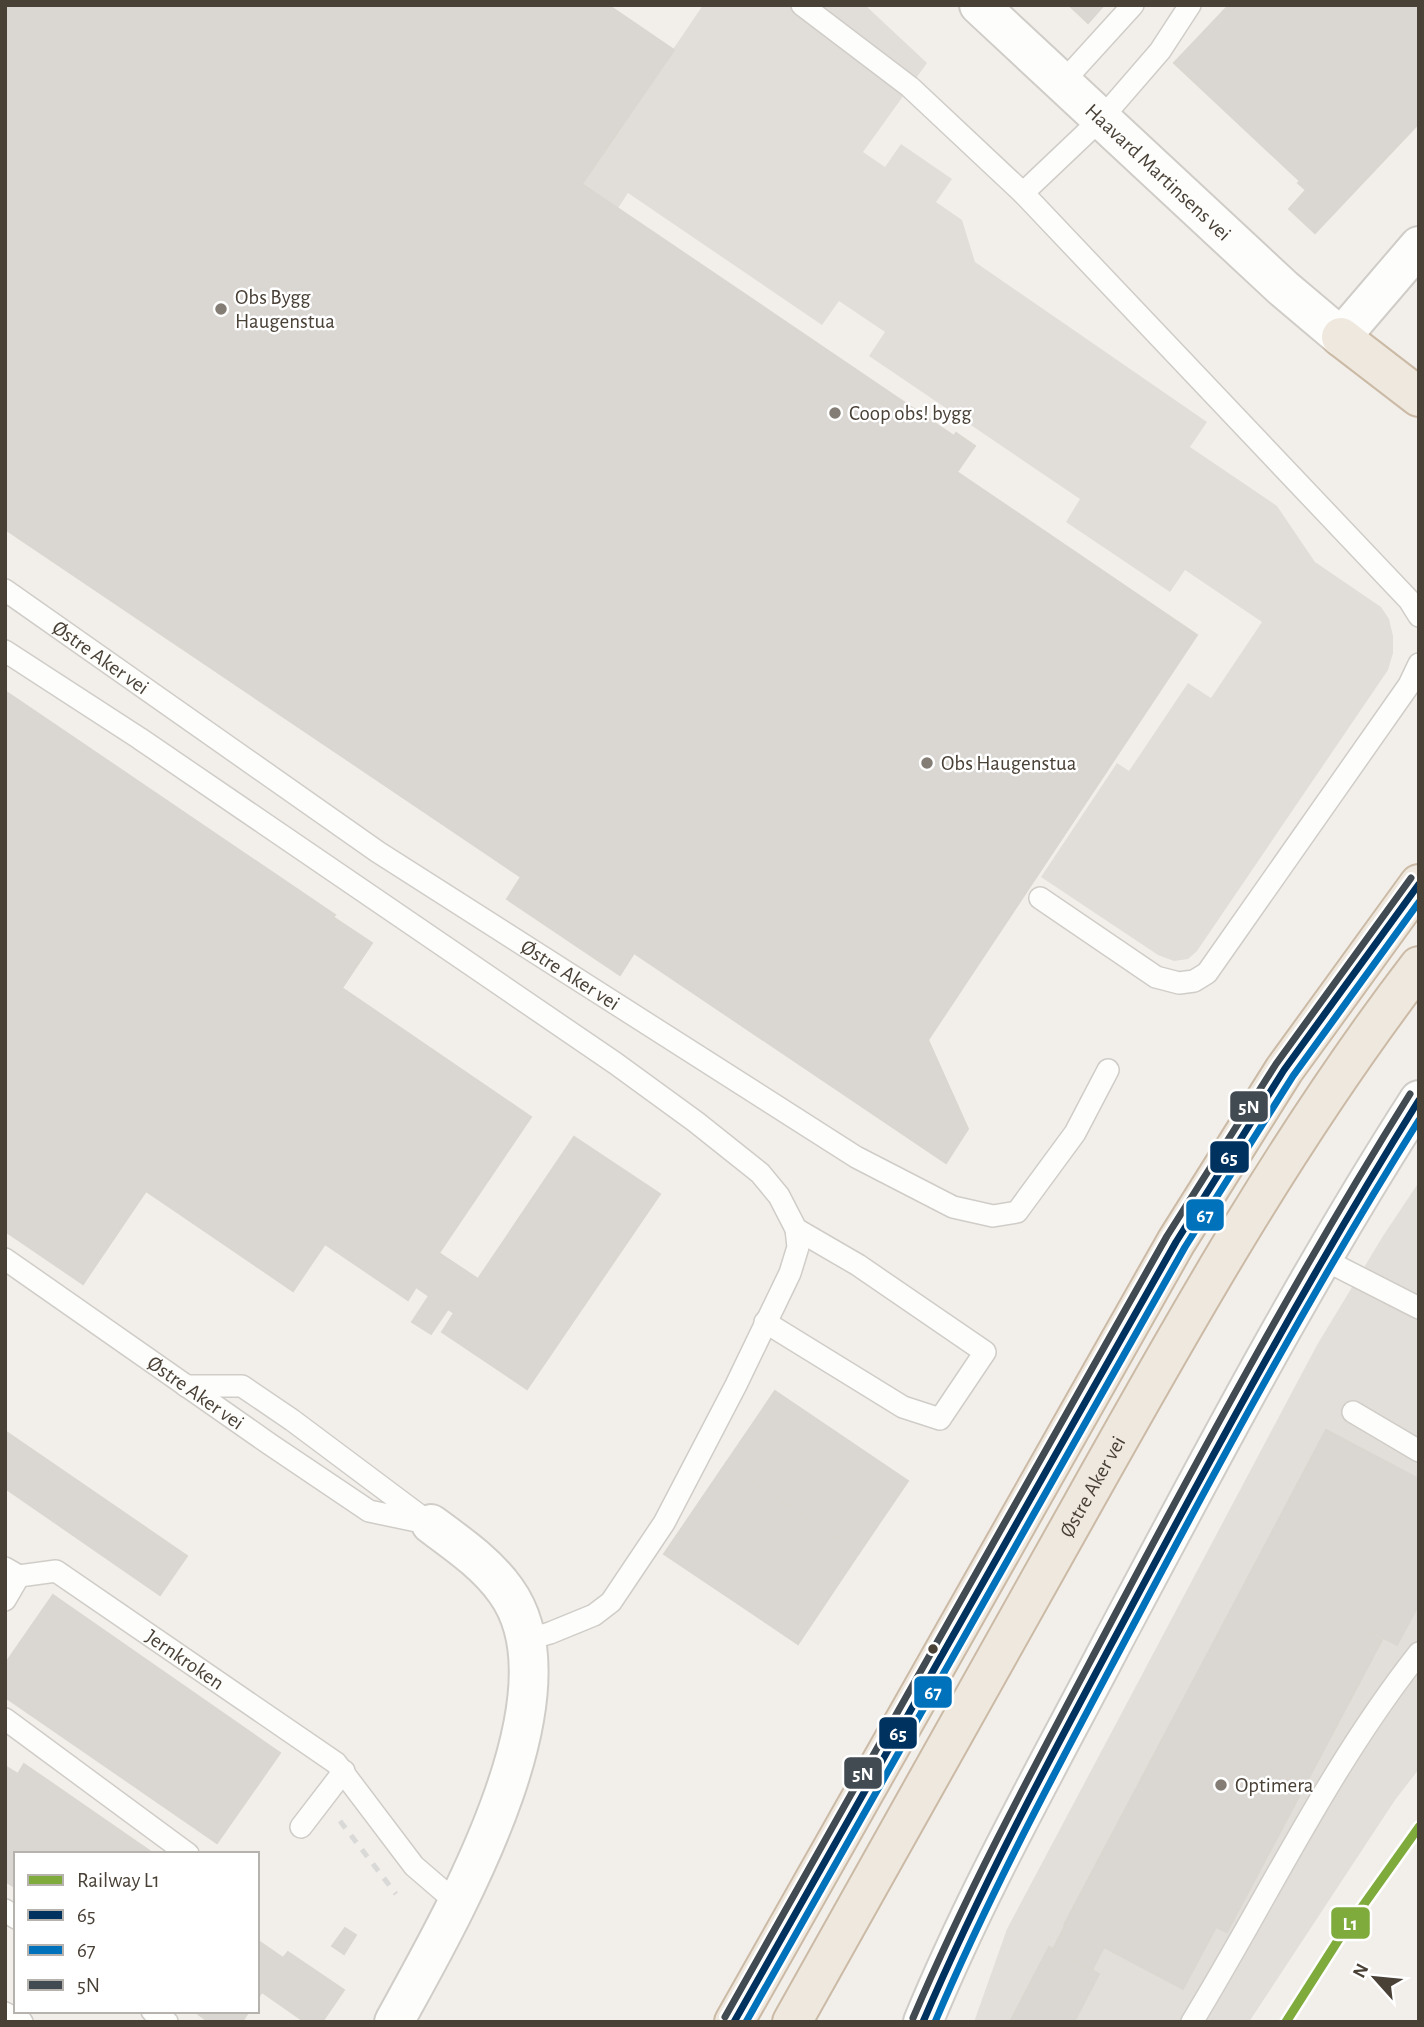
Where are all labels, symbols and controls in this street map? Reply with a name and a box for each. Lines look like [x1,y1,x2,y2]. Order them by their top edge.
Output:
street label: Haavard Martinsens vei [1081,100,1235,245]
place label: Obs Bygg Haugenstua [235,287,335,332]
marker: Obs Bygg Haugenstua [213,301,229,317]
place label: Coop obs! bygg [849,403,972,424]
marker: Coop obs! bygg [827,405,843,421]
street label: Østre Aker vei [48,617,153,699]
place label: Obs Haugenstua [941,753,1077,774]
marker: Obs Haugenstua [919,755,935,771]
street label: Østre Aker vei [517,936,623,1014]
line badge: 5N [1229,1090,1269,1123]
text: 5N [1238,1098,1260,1117]
line badge: 65 [1209,1140,1250,1174]
text: 65 [1220,1149,1238,1168]
line badge: 67 [1185,1198,1225,1232]
text: 67 [1196,1207,1214,1226]
street label: Østre Aker vei [144,1352,248,1434]
street label: Østre Aker vei [1056,1433,1129,1541]
street label: Jernkroken [142,1626,228,1694]
unlabelled marker [926,1642,940,1656]
line badge: 67 [913,1675,953,1709]
text: 67 [924,1684,942,1703]
line badge: 65 [878,1716,918,1750]
text: 65 [889,1725,907,1744]
line badge: 5N [843,1756,883,1790]
text: 5N [852,1765,874,1784]
place label: Optimera [1235,1775,1314,1796]
marker: Optimera [1213,1777,1229,1793]
legend [14,1852,259,2013]
text: Railway L1 [77,1870,160,1891]
text: 65 [77,1905,96,1926]
line badge: L1 [1330,1906,1371,1940]
text: L1 [1342,1915,1358,1934]
text: 67 [77,1940,96,1961]
north arrow [1340,1943,1410,2013]
text: N [1350,1961,1373,1981]
text: 5N [77,1975,100,1996]

